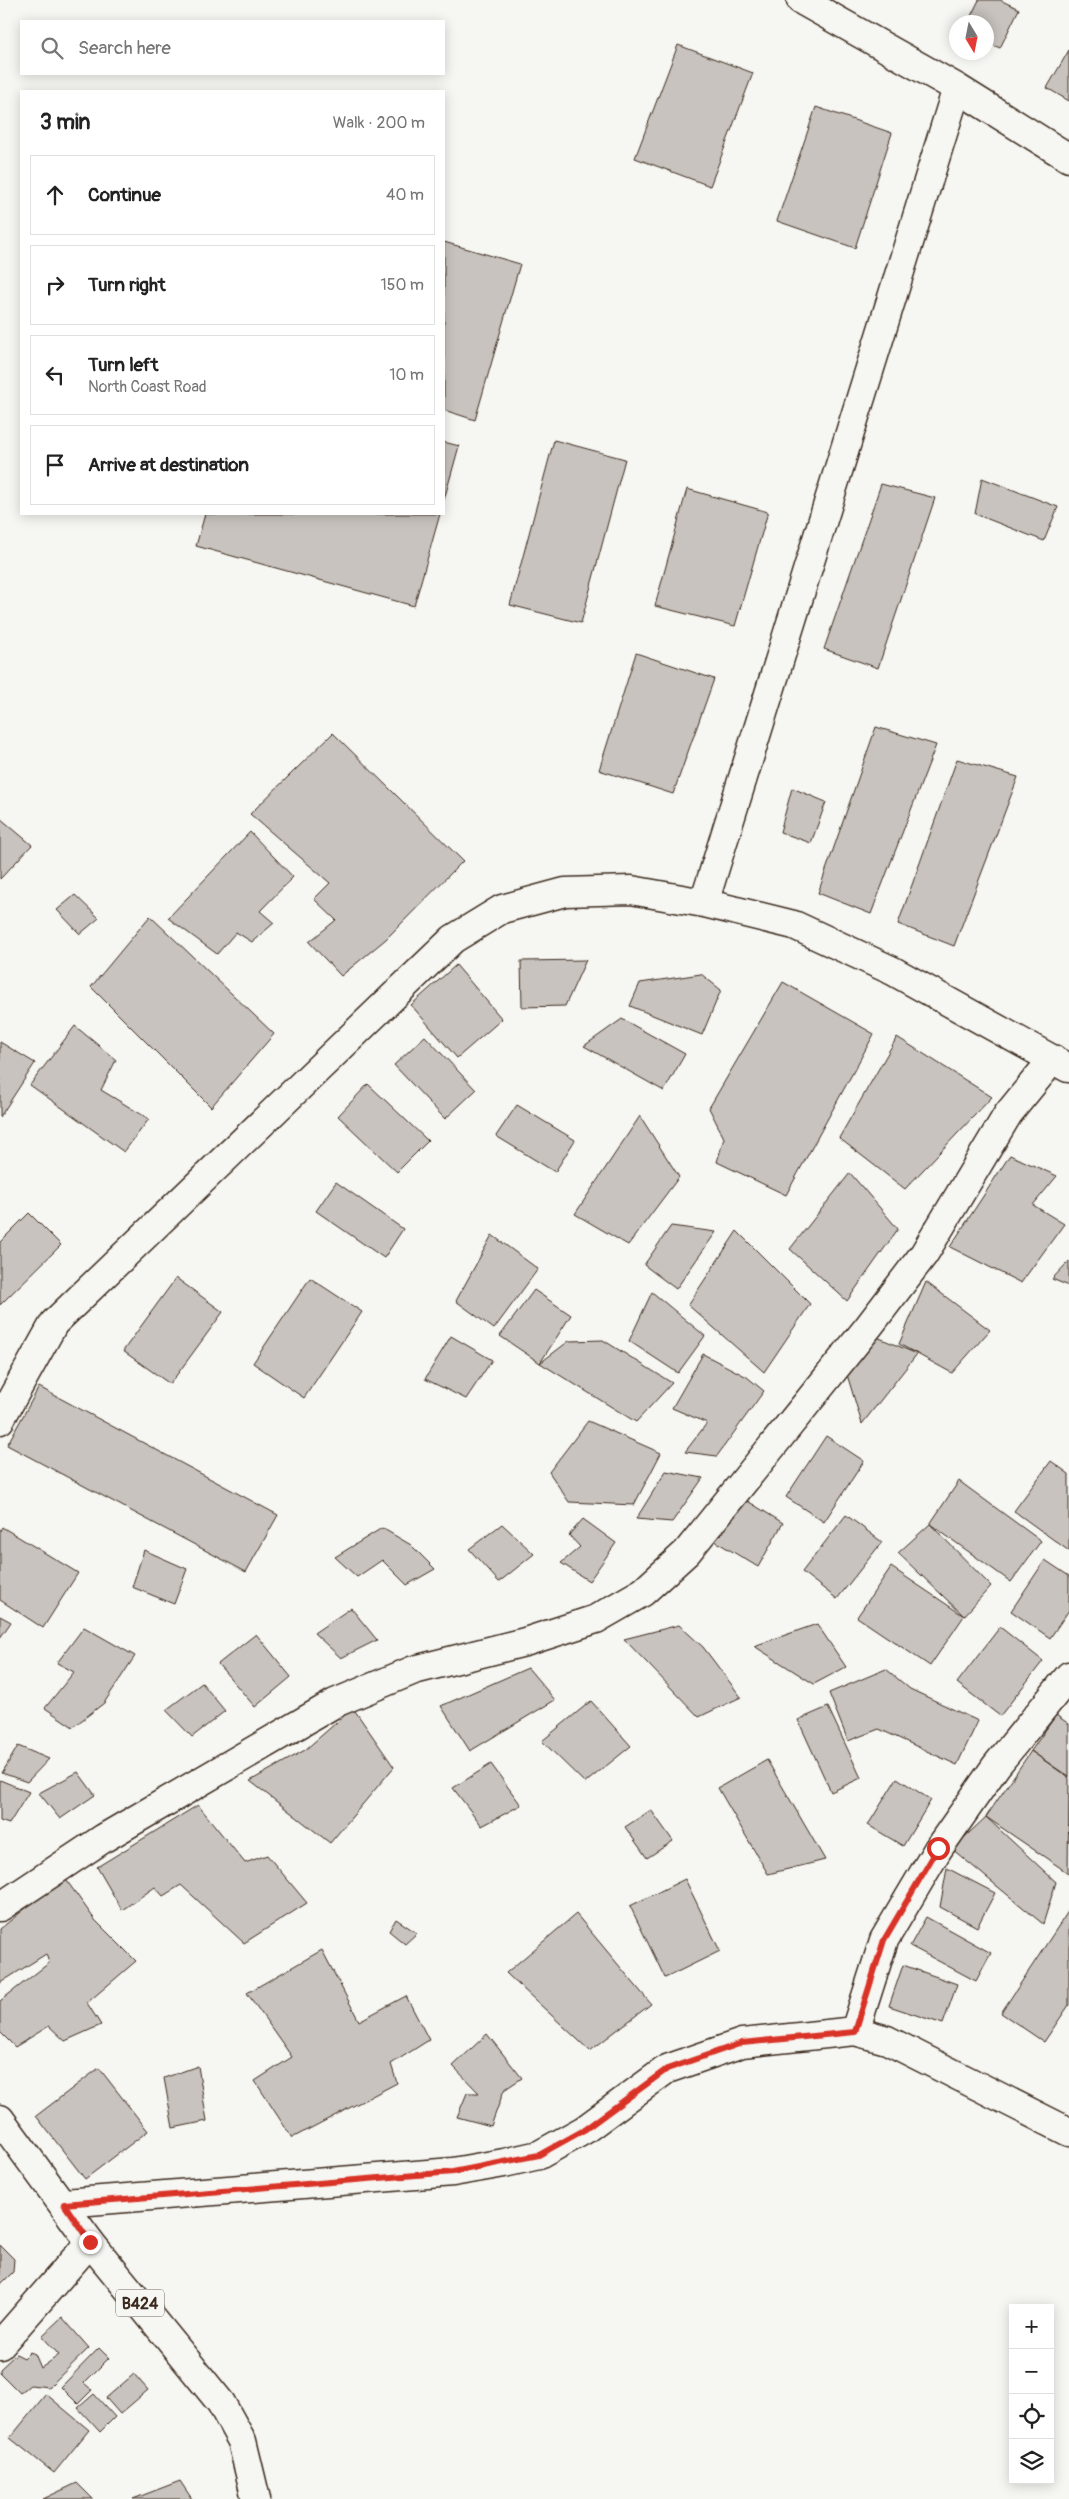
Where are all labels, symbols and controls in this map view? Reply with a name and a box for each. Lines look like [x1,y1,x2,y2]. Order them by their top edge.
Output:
north arrow [949,15,994,60]
search box [20,20,445,75]
icon: search [38,34,66,62]
text: Search here [78,36,171,60]
text: 3 min [40,109,90,136]
text: Walk · 200 m [333,113,425,133]
icon: ahead [41,181,69,209]
text: Continue [88,183,161,207]
text: 40 m [386,185,424,205]
icon: right [41,271,69,299]
text: Turn right [88,273,166,297]
text: 150 m [380,275,424,295]
text: Turn left [88,353,158,377]
icon: left [41,361,69,389]
text: 10 m [389,365,424,385]
text: North Coast Road [88,377,207,397]
icon: arrive [41,451,69,479]
text: Arrive at destination [88,453,249,477]
route start [927,1837,950,1860]
route end [79,2231,102,2254]
road number: B424 [116,2290,164,2316]
map controls [1009,2304,1054,2484]
button: + [1009,2304,1054,2349]
button: − [1009,2349,1054,2394]
button: locate [1009,2394,1054,2439]
button: layers [1009,2439,1054,2484]

